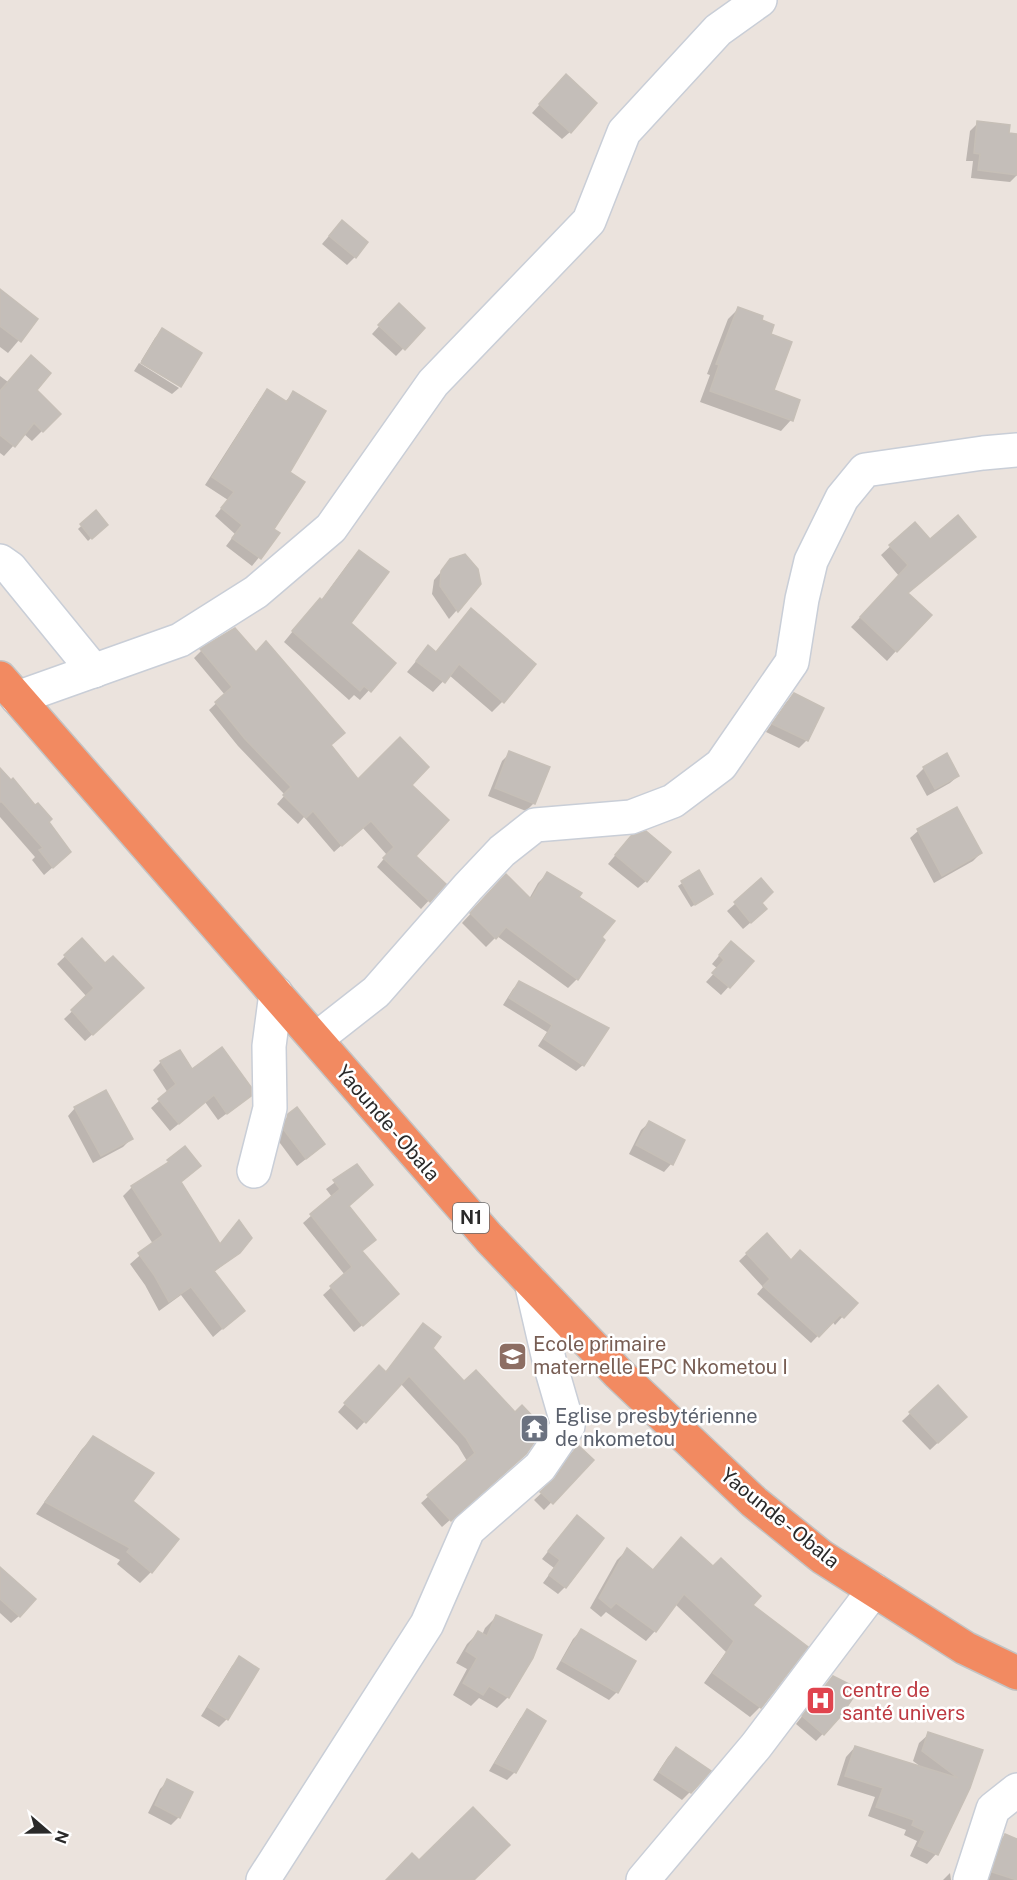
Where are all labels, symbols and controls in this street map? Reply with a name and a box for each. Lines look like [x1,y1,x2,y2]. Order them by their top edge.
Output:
street label: Yaounde - Obala [331,1060,445,1186]
road number: N1 [453,1203,489,1233]
place label: Ecole primaire maternelle EPC Nkometou I [533,1332,788,1379]
school or university icon: Ecole primaire maternelle EPC Nkometou I [496,1340,528,1372]
place label: Eglise presbytérienne de nkometou [555,1404,758,1451]
temple icon: Eglise presbytérienne de nkometou [518,1412,550,1444]
street label: Yaounde - Obala [716,1463,844,1573]
place label: centre de santé univers [842,1678,965,1725]
hospital icon: centre de santé univers [805,1685,837,1717]
north arrow [18,1802,78,1862]
text: N [51,1828,73,1846]

